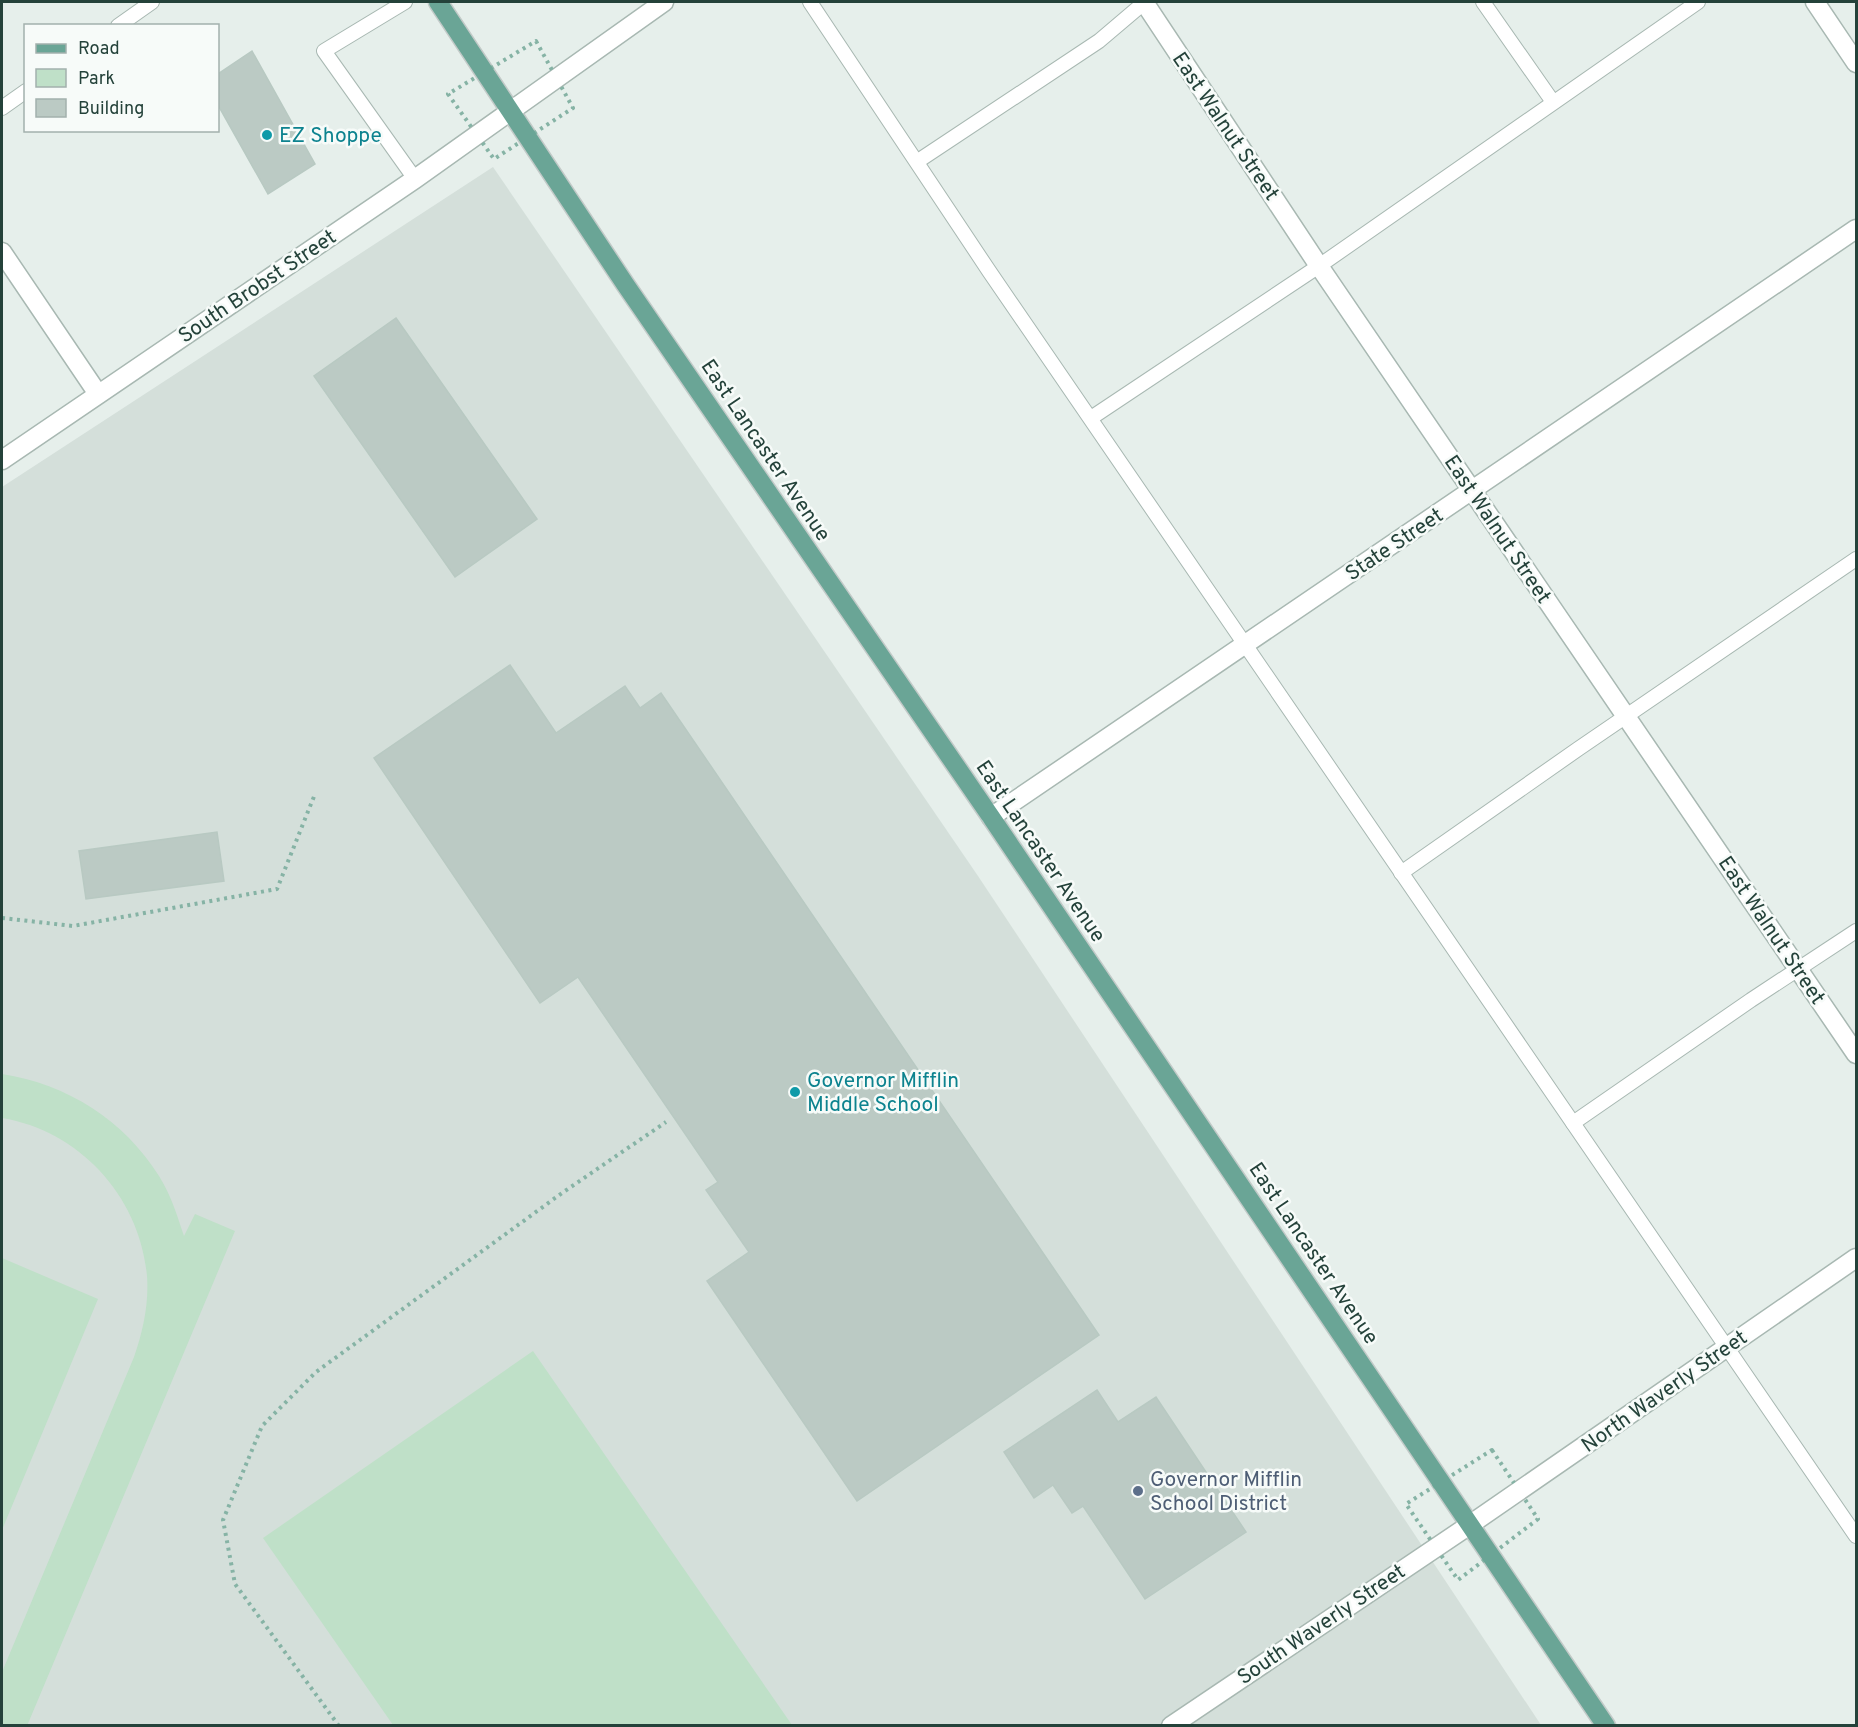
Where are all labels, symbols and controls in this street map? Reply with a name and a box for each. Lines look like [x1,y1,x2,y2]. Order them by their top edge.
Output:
legend [24,24,219,132]
text: Road [78,38,120,61]
street label: East Walnut Street [1165,47,1284,206]
text: Park [78,68,115,91]
text: Building [78,98,144,121]
place label: EZ Shoppe [279,123,382,150]
marker: EZ Shoppe [260,128,274,142]
street label: South Brobst Street [174,224,342,350]
street label: East Lancaster Avenue [694,355,836,547]
street label: East Walnut Street [1437,450,1556,609]
street label: State Street [1341,503,1449,588]
street label: East Lancaster Avenue [969,756,1111,948]
street label: East Walnut Street [1711,851,1830,1010]
place label: Governor Mifflin Middle School [807,1068,959,1119]
marker: Governor Mifflin Middle School [788,1085,802,1099]
street label: East Lancaster Avenue [1242,1158,1384,1350]
street label: North Waverly Street [1577,1325,1753,1460]
place label: Governor Mifflin School District [1150,1467,1302,1518]
marker: Governor Mifflin School District [1131,1484,1145,1498]
street label: South Waverly Street [1233,1559,1411,1692]

